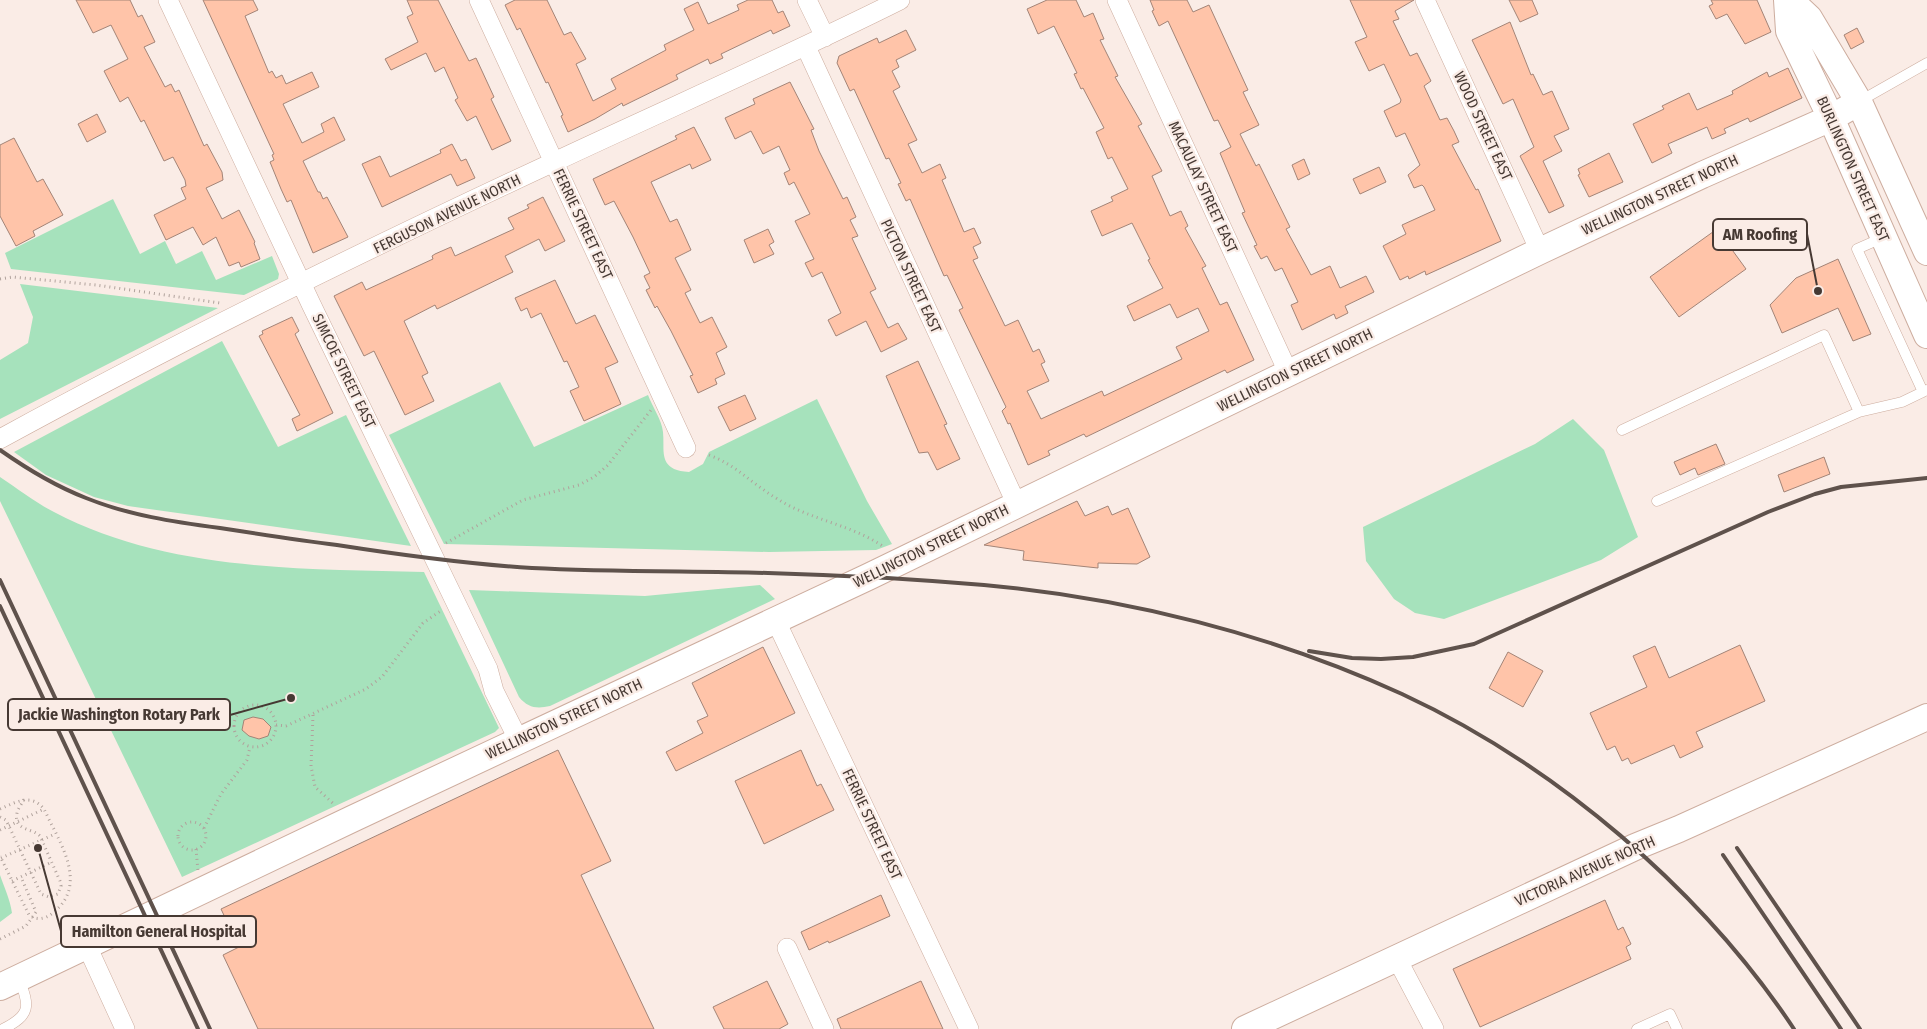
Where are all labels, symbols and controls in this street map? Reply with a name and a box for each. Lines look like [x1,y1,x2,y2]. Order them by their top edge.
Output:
street label: WOOD STREET EAST [1450,69,1516,183]
street label: BURLINGTON STREET EAST [1813,93,1893,245]
street label: MACAULAY STREET EAST [1165,118,1241,256]
street label: WELLINGTON STREET NORTH [1579,151,1741,239]
street label: FERRIE STREET EAST [549,166,617,282]
street label: FERGUSON AVENUE NORTH [370,170,524,258]
street label: PICTON STREET EAST [877,216,945,336]
callout: AM Roofing [1713,219,1807,250]
text: AM Roofing [1722,225,1797,244]
street label: SIMCOE STREET EAST [309,311,379,431]
street label: WELLINGTON STREET NORTH [1214,325,1376,415]
street label: WELLINGTON STREET NORTH [850,501,1012,591]
street label: WELLINGTON STREET NORTH [483,675,645,763]
callout: Jackie Washington Rotary Park [8,699,230,730]
text: Jackie Washington Rotary Park [17,705,221,724]
street label: FERRIE STREET EAST [838,766,906,882]
street label: VICTORIA AVENUE NORTH [1512,832,1658,910]
callout: Hamilton General Hospital [61,916,256,947]
text: Hamilton General Hospital [72,922,247,941]

